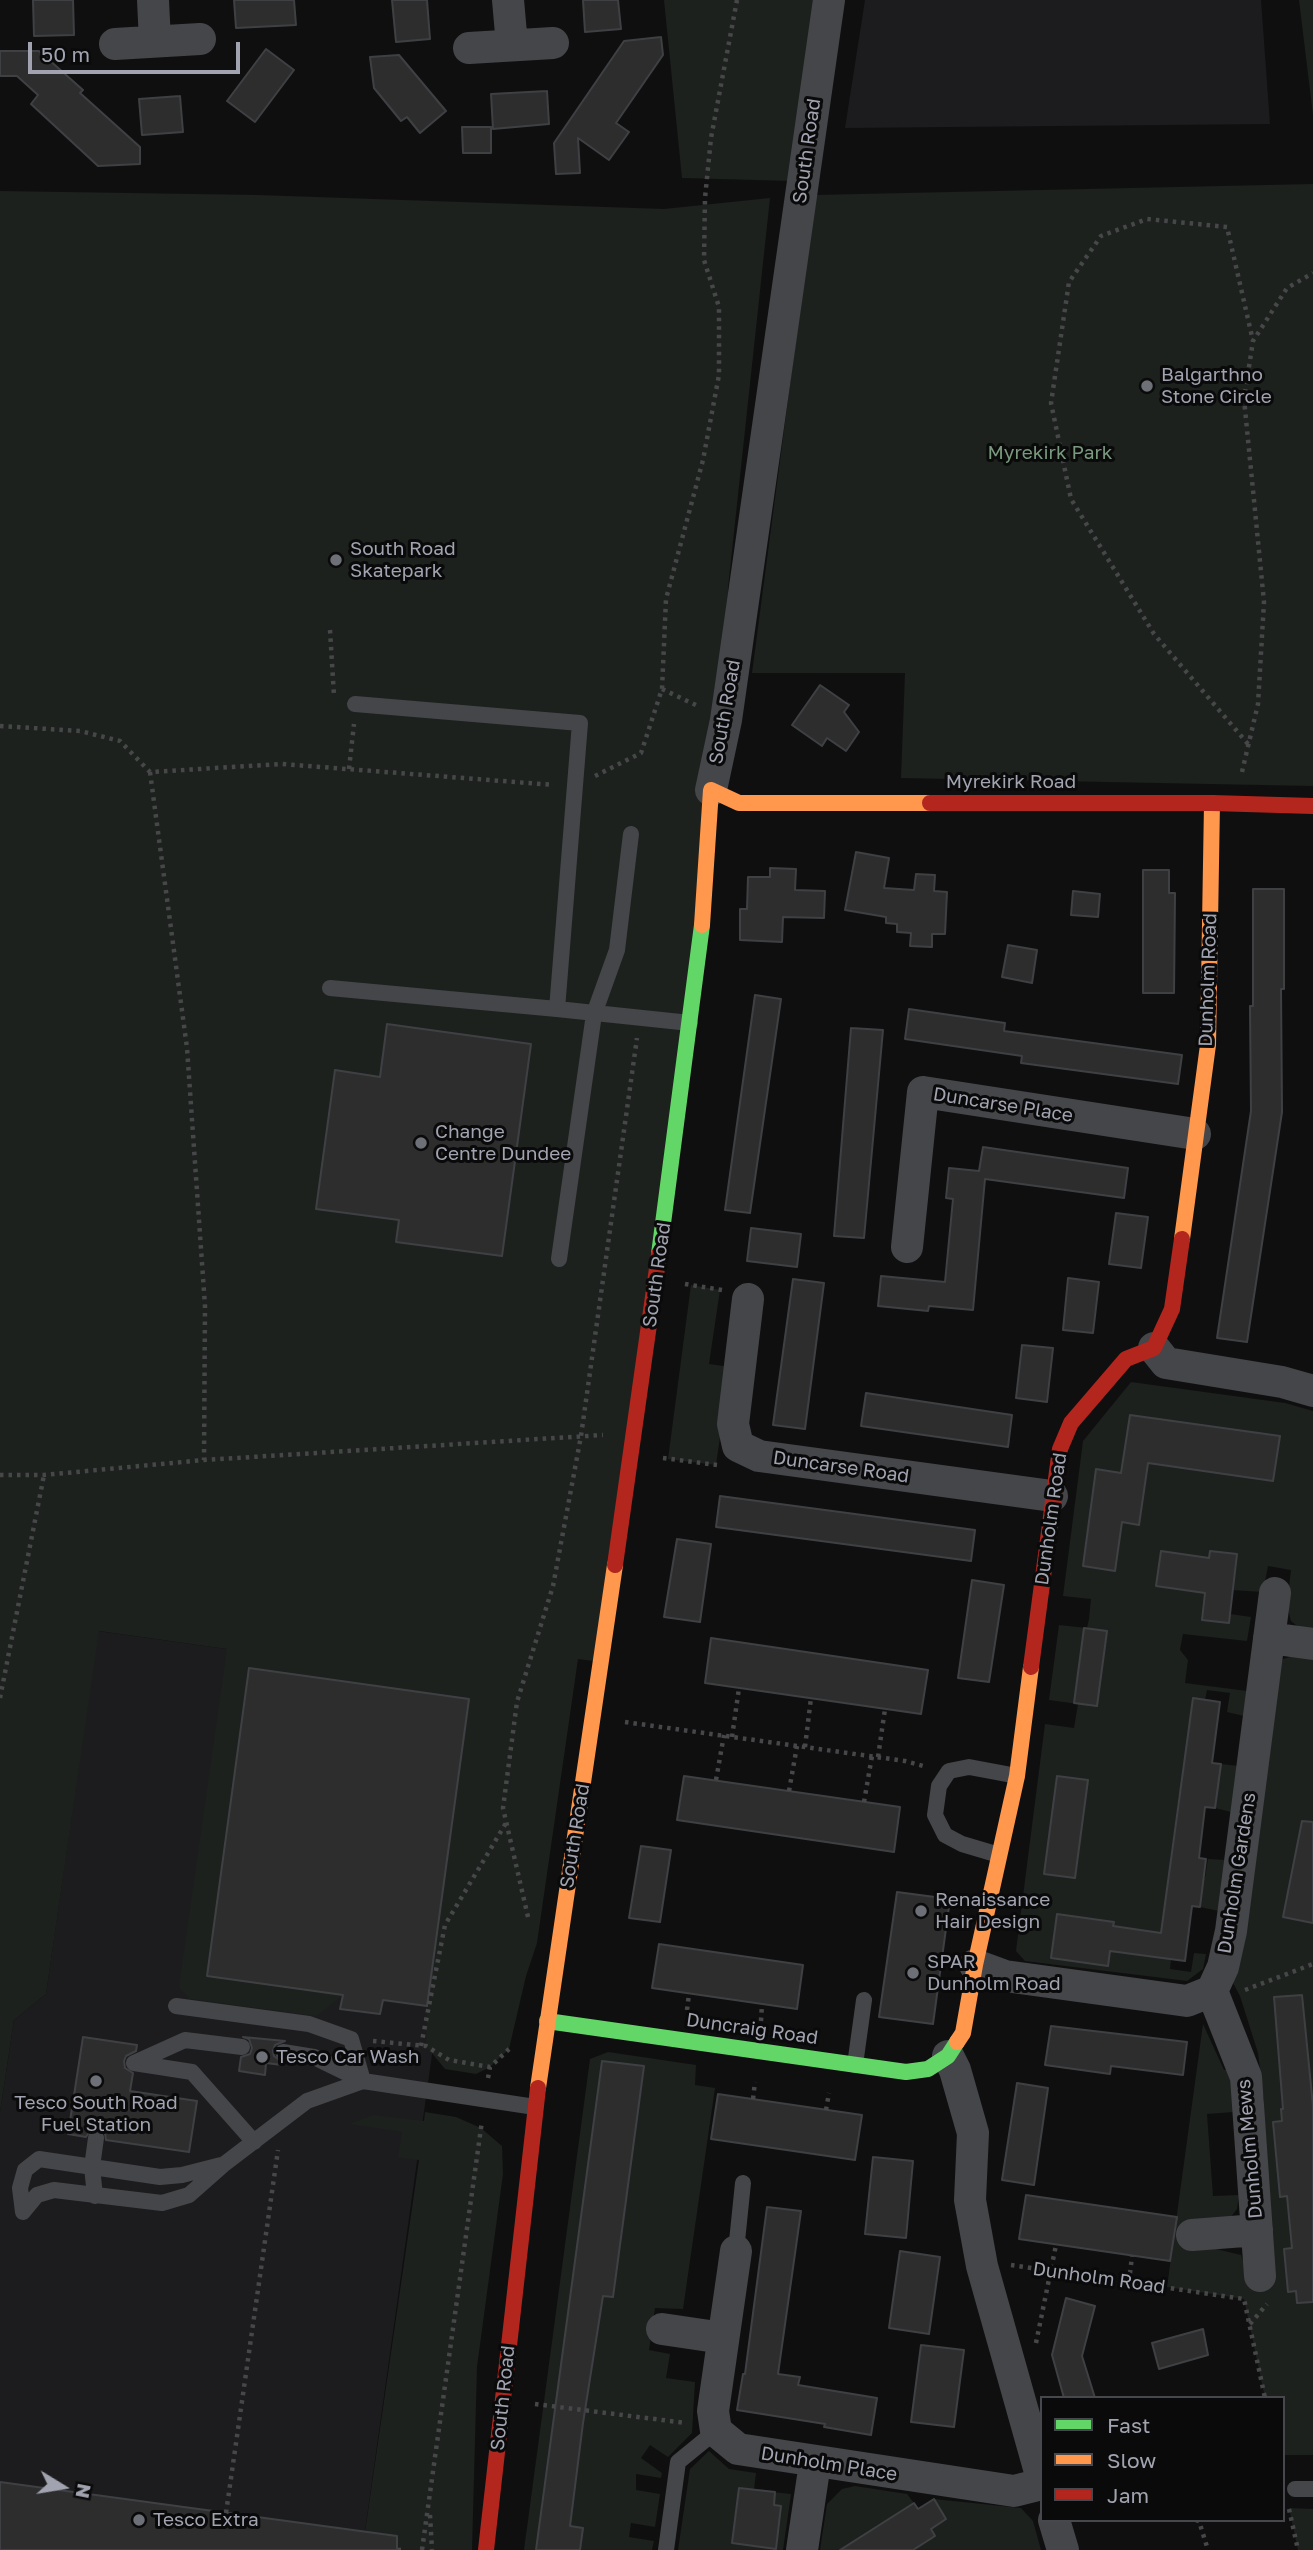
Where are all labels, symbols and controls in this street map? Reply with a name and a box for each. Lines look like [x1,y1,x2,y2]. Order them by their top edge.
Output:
scale bar [32,28,243,72]
text: 50 m [41,41,90,67]
street label: South Road [788,97,826,205]
place label: Balgarthno Stone Circle [1161,364,1272,408]
marker: Balgarthno Stone Circle [1139,378,1155,394]
park label: Myrekirk Park [987,442,1113,464]
place label: South Road Skatepark [350,538,456,582]
marker: South Road Skatepark [328,552,344,568]
street label: South Road [705,658,745,766]
street label: Myrekirk Road [946,771,1076,793]
street label: Dunholm Road [1194,913,1222,1047]
street label: Duncarse Place [931,1083,1075,1127]
place label: Change Centre Dundee [435,1121,571,1165]
marker: Change Centre Dundee [413,1135,429,1151]
street label: South Road [638,1221,676,1329]
street label: Duncarse Road [771,1446,911,1488]
street label: Dunholm Road [1030,1451,1072,1587]
street label: South Road [555,1782,595,1890]
street label: Dunholm Gardens [1213,1791,1261,1955]
place label: Renaissance Hair Design [935,1889,1050,1933]
marker: Renaissance Hair Design [913,1903,929,1919]
place label: SPAR Dunholm Road [927,1951,1061,1995]
marker: SPAR Dunholm Road [905,1965,921,1981]
street label: Duncraig Road [685,2008,819,2050]
place label: Tesco Car Wash [276,2046,419,2068]
marker: Tesco Car Wash [254,2049,270,2065]
marker: Tesco South Road Fuel Station [88,2073,104,2089]
street label: Dunholm Mews [1233,2078,1267,2220]
place label: Tesco South Road Fuel Station [14,2092,178,2136]
street label: Dunholm Road [1031,2257,1167,2299]
street label: South Road [486,2344,520,2452]
legend [1040,2396,1285,2522]
text: Fast [1107,2412,1150,2438]
street label: Dunholm Place [759,2442,899,2486]
text: Slow [1107,2447,1156,2473]
north arrow [28,2452,98,2522]
text: N [71,2482,97,2500]
text: Jam [1107,2482,1149,2508]
place label: Tesco Extra [153,2509,259,2531]
marker: Tesco Extra [131,2512,147,2528]

